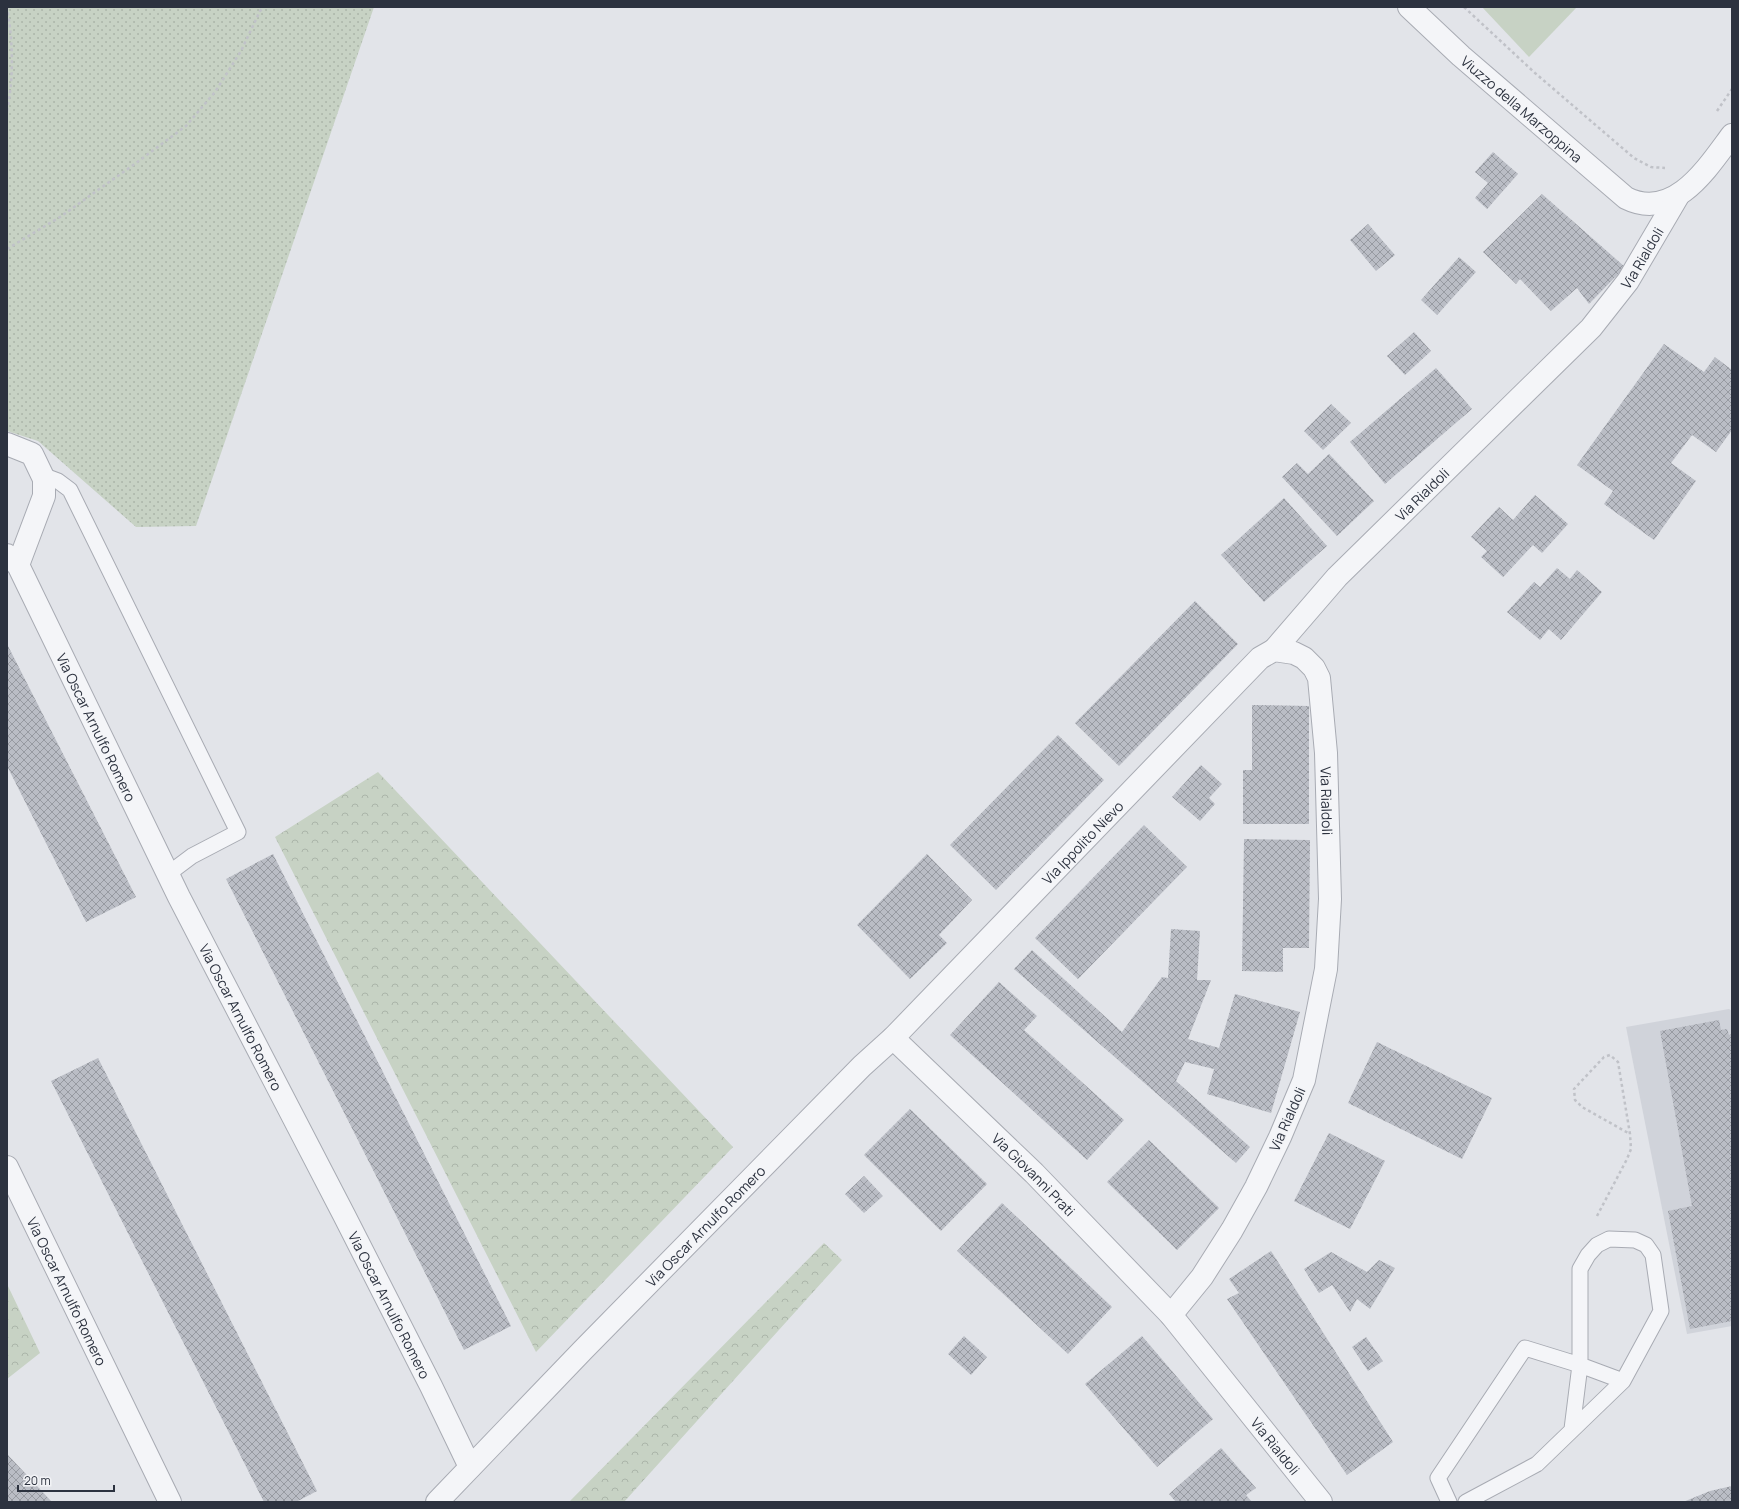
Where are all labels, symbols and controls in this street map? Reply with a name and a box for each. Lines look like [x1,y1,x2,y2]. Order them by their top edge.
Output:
street label: Viuzzo della Marzoppina [1457,51,1587,166]
street label: Via Rialdoli [1616,223,1667,292]
street label: Via Rialdoli [1391,463,1453,525]
street label: Via Oscar Arnulfo Romero [53,650,141,805]
street label: Via Rialdoli [1317,766,1338,835]
street label: Via Ippolito Nievo [1037,796,1127,888]
street label: Via Oscar Arnulfo Romero [195,940,287,1094]
street label: Via Rialdoli [1264,1084,1310,1154]
street label: Via Giovanni Prati [988,1129,1080,1220]
street label: Via Oscar Arnulfo Romero [641,1161,769,1290]
street label: Via Oscar Arnulfo Romero [23,1214,112,1368]
street label: Via Oscar Arnulfo Romero [344,1228,435,1382]
street label: Via Rialdoli [1247,1413,1305,1478]
scale bar [18,1467,114,1493]
text: 20 m [24,1472,51,1489]

